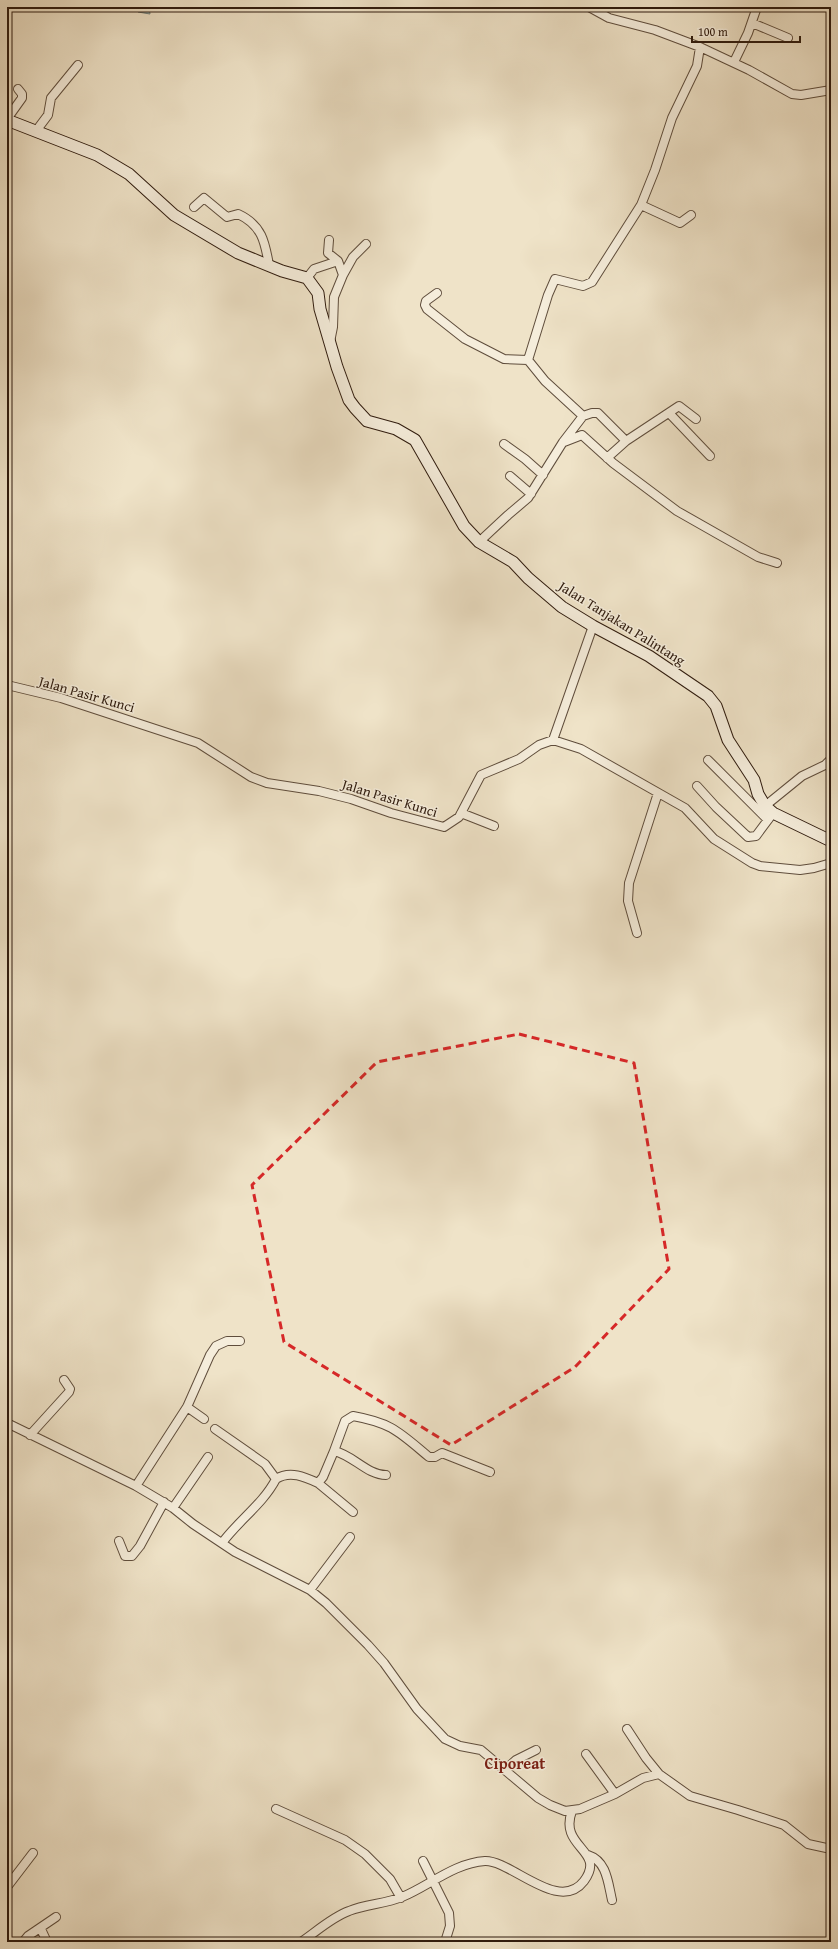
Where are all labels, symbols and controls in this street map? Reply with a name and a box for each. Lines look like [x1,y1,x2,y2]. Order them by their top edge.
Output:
scale bar [692,18,800,44]
text: 100 m [698,23,728,40]
street label: Jalan Tanjakan Palintang [553,575,689,670]
street label: Jalan Pasir Kunci [35,670,137,717]
street label: Jalan Pasir Kunci [338,773,440,822]
district label: Ciporeat [485,1751,545,1775]

